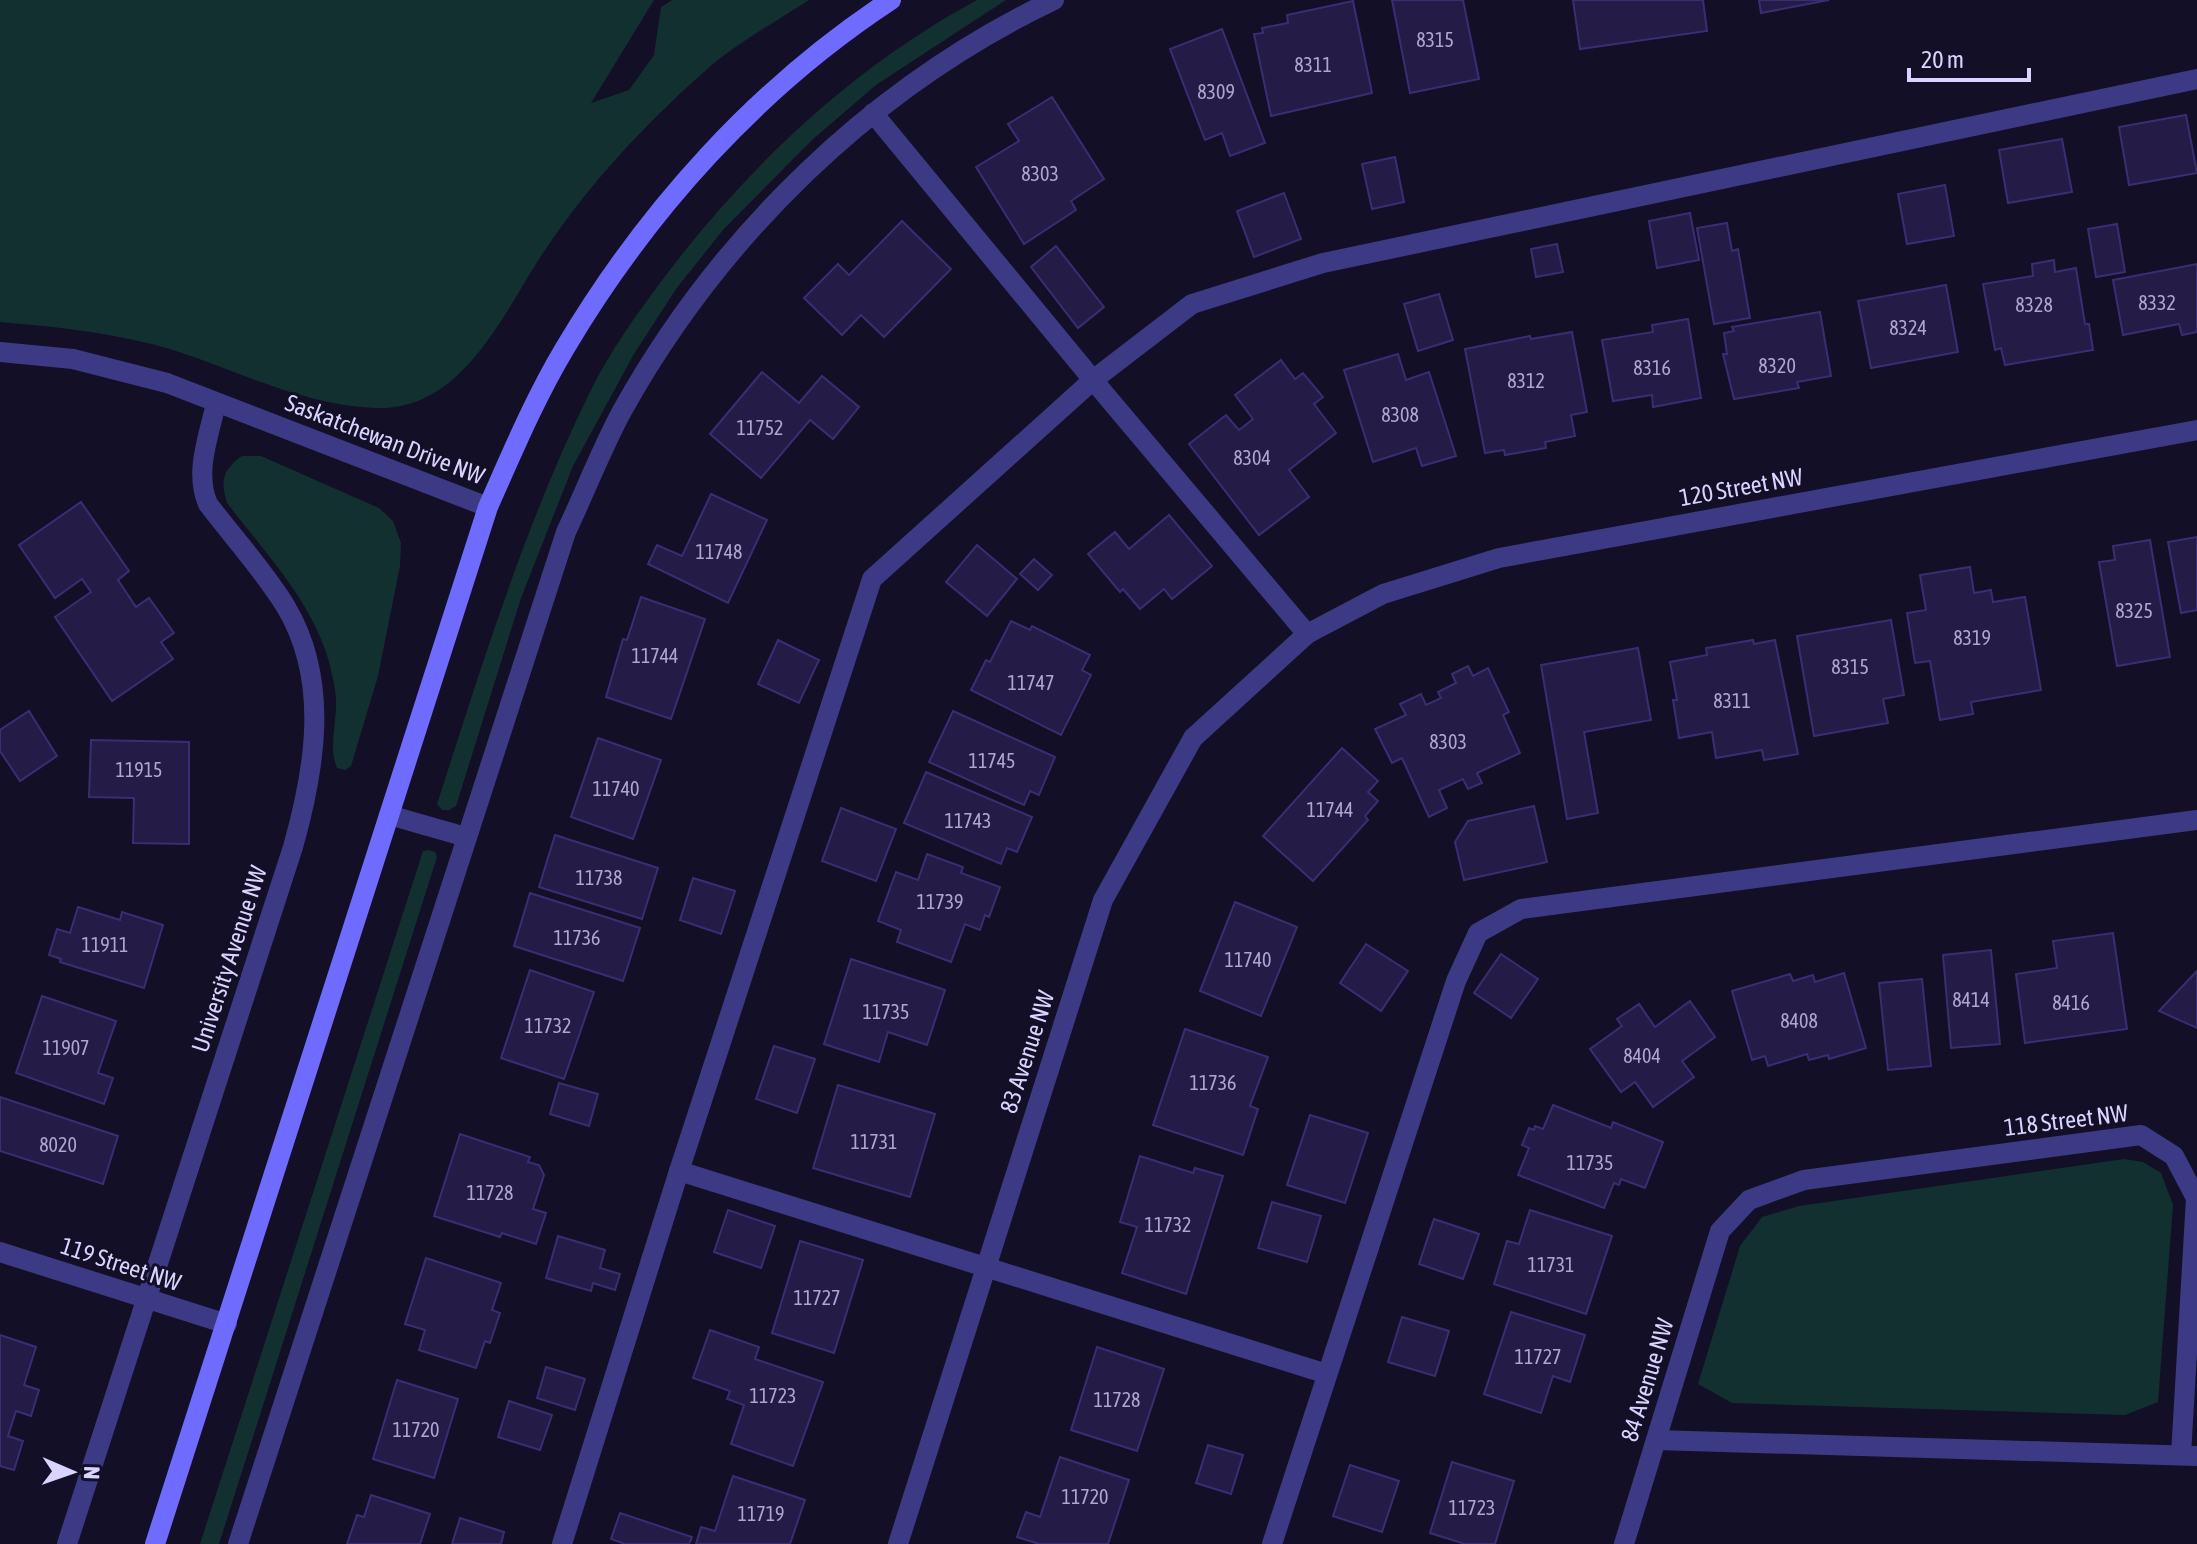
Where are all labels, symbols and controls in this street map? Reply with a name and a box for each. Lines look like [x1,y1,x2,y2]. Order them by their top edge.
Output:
house number: 8315 [1416,28,1454,51]
scale bar [1909,32,2029,82]
text: 20 m [1921,46,1964,73]
house number: 8311 [1294,53,1332,76]
house number: 8309 [1197,80,1235,103]
house number: 8303 [1021,162,1059,185]
house number: 8332 [2138,291,2176,314]
house number: 8328 [2015,293,2053,316]
house number: 8324 [1889,316,1927,339]
house number: 8320 [1758,354,1796,377]
house number: 8316 [1633,356,1671,379]
house number: 8312 [1507,369,1545,392]
street label: Saskatchewan Drive NW [282,389,489,490]
house number: 8308 [1381,403,1419,426]
house number: 11752 [737,416,784,439]
house number: 8304 [1233,446,1271,469]
street label: 120 Street NW [1677,463,1805,511]
house number: 11748 [696,540,743,563]
house number: 8325 [2115,599,2153,622]
house number: 8319 [1953,626,1991,649]
house number: 11744 [632,644,679,667]
house number: 8315 [1831,655,1869,678]
house number: 11747 [1008,671,1055,694]
house number: 8311 [1713,689,1751,712]
house number: 8303 [1429,730,1467,753]
house number: 11745 [969,749,1016,772]
house number: 11915 [116,758,163,781]
house number: 11740 [593,777,640,800]
house number: 11744 [1307,798,1354,821]
house number: 11743 [945,809,992,832]
street label: University Avenue NW [186,862,272,1056]
house number: 11738 [576,866,623,889]
house number: 11739 [917,890,964,913]
house number: 11736 [554,926,601,949]
house number: 11911 [82,933,129,956]
house number: 11740 [1225,948,1272,971]
street label: 83 Avenue NW [995,987,1060,1117]
house number: 8414 [1952,988,1990,1011]
house number: 8416 [2052,991,2090,1014]
house number: 11735 [863,1000,910,1023]
house number: 8408 [1780,1009,1818,1032]
house number: 11732 [525,1014,572,1037]
house number: 11907 [43,1036,90,1059]
house number: 8404 [1623,1044,1661,1067]
house number: 11736 [1190,1071,1237,1094]
street label: 118 Street NW [2002,1099,2130,1141]
house number: 11731 [851,1130,898,1153]
house number: 8020 [39,1133,77,1156]
house number: 11735 [1567,1151,1614,1174]
house number: 11728 [467,1181,514,1204]
house number: 11732 [1145,1213,1192,1236]
street label: 119 Street NW [58,1232,185,1296]
house number: 11731 [1528,1253,1575,1276]
house number: 11727 [794,1286,841,1309]
street label: 84 Avenue NW [1616,1315,1679,1445]
house number: 11727 [1515,1345,1562,1368]
house number: 11723 [750,1384,797,1407]
house number: 11728 [1094,1388,1141,1411]
house number: 11720 [393,1418,440,1441]
north arrow [32,1432,112,1512]
text: N [79,1466,105,1480]
house number: 11720 [1062,1485,1109,1508]
house number: 11723 [1449,1496,1496,1519]
house number: 11719 [738,1502,785,1525]

